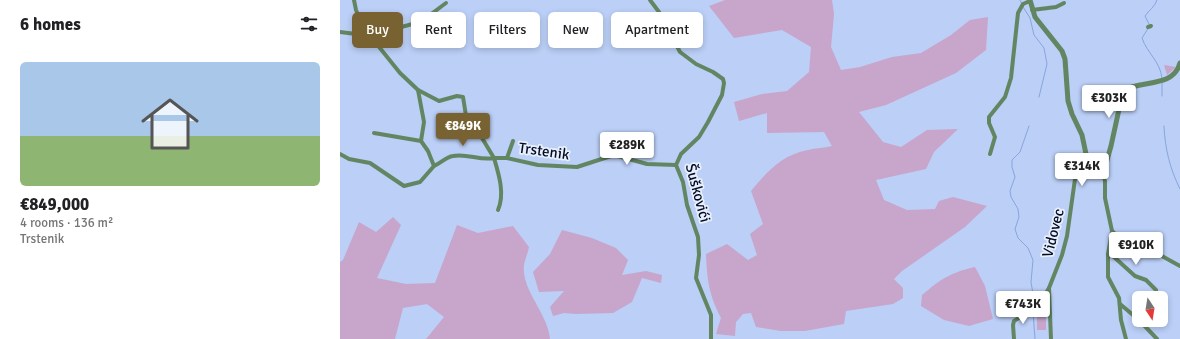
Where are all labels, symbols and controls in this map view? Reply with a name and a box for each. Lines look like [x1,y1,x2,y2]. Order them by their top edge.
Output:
chip: Buy [352,12,403,48]
chip: Rent [411,12,466,48]
chip: Filters [474,12,540,48]
chip: New [548,12,603,48]
chip: Apartment [611,12,703,48]
icon: filters [298,13,320,35]
text: 6 homes [20,14,81,35]
pin: €303K [1081,85,1137,119]
icon: home [134,88,206,160]
text: €303K [1091,90,1127,106]
pin: €849K [435,113,491,147]
text: €849K [445,118,481,134]
pin: €289K [599,132,655,166]
text: €289K [609,137,645,153]
street label: Trstenik [517,139,571,164]
pin: €314K [1054,153,1110,187]
text: €314K [1064,158,1100,174]
street label: Šuškovići [682,161,715,224]
text: €849,000 [20,194,89,215]
street label: Vidovec [1038,207,1068,259]
text: 4 rooms · 136 m² [20,215,113,231]
text: Trstenik [20,231,64,247]
pin: €910K [1108,232,1164,266]
text: €910K [1118,237,1154,253]
pin: €743K [995,291,1051,325]
north arrow [1132,291,1168,327]
map controls [1132,291,1168,327]
text: €743K [1005,296,1041,312]

